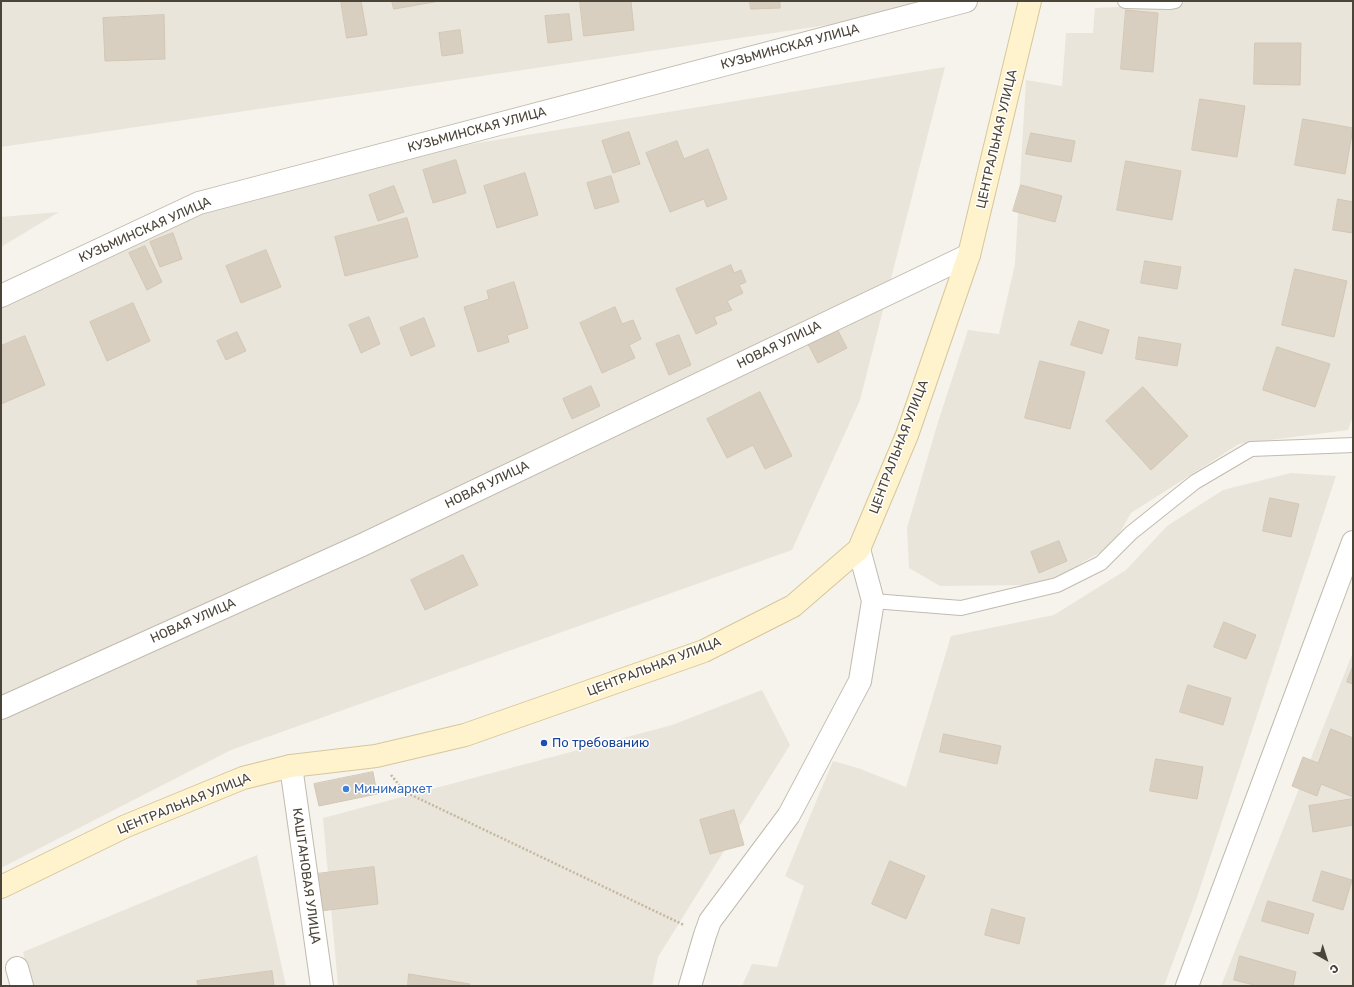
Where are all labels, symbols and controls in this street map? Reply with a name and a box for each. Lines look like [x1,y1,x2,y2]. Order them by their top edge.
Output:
street label: КУЗЬМИНСКАЯ УЛИЦА [719,21,861,73]
street label: ЦЕНТРАЛЬНАЯ УЛИЦА [973,68,1021,210]
street label: КУЗЬМИНСКАЯ УЛИЦА [406,104,548,156]
street label: КУЗЬМИНСКАЯ УЛИЦА [77,194,213,266]
street label: НОВАЯ УЛИЦА [734,318,824,372]
street label: ЦЕНТРАЛЬНАЯ УЛИЦА [866,378,932,516]
street label: НОВАЯ УЛИЦА [442,458,532,512]
street label: НОВАЯ УЛИЦА [148,595,238,647]
street label: ЦЕНТРАЛЬНАЯ УЛИЦА [585,634,723,700]
place label: По требованию [552,735,649,751]
marker: По требованию [539,738,549,748]
street label: ЦЕНТРАЛЬНАЯ УЛИЦА [115,770,253,838]
place label: Минимаркет [354,781,432,797]
marker: Минимаркет [341,784,351,794]
street label: КАШТАНОВАЯ УЛИЦА [289,807,323,945]
north arrow [1306,939,1346,979]
text: С [1327,961,1341,976]

